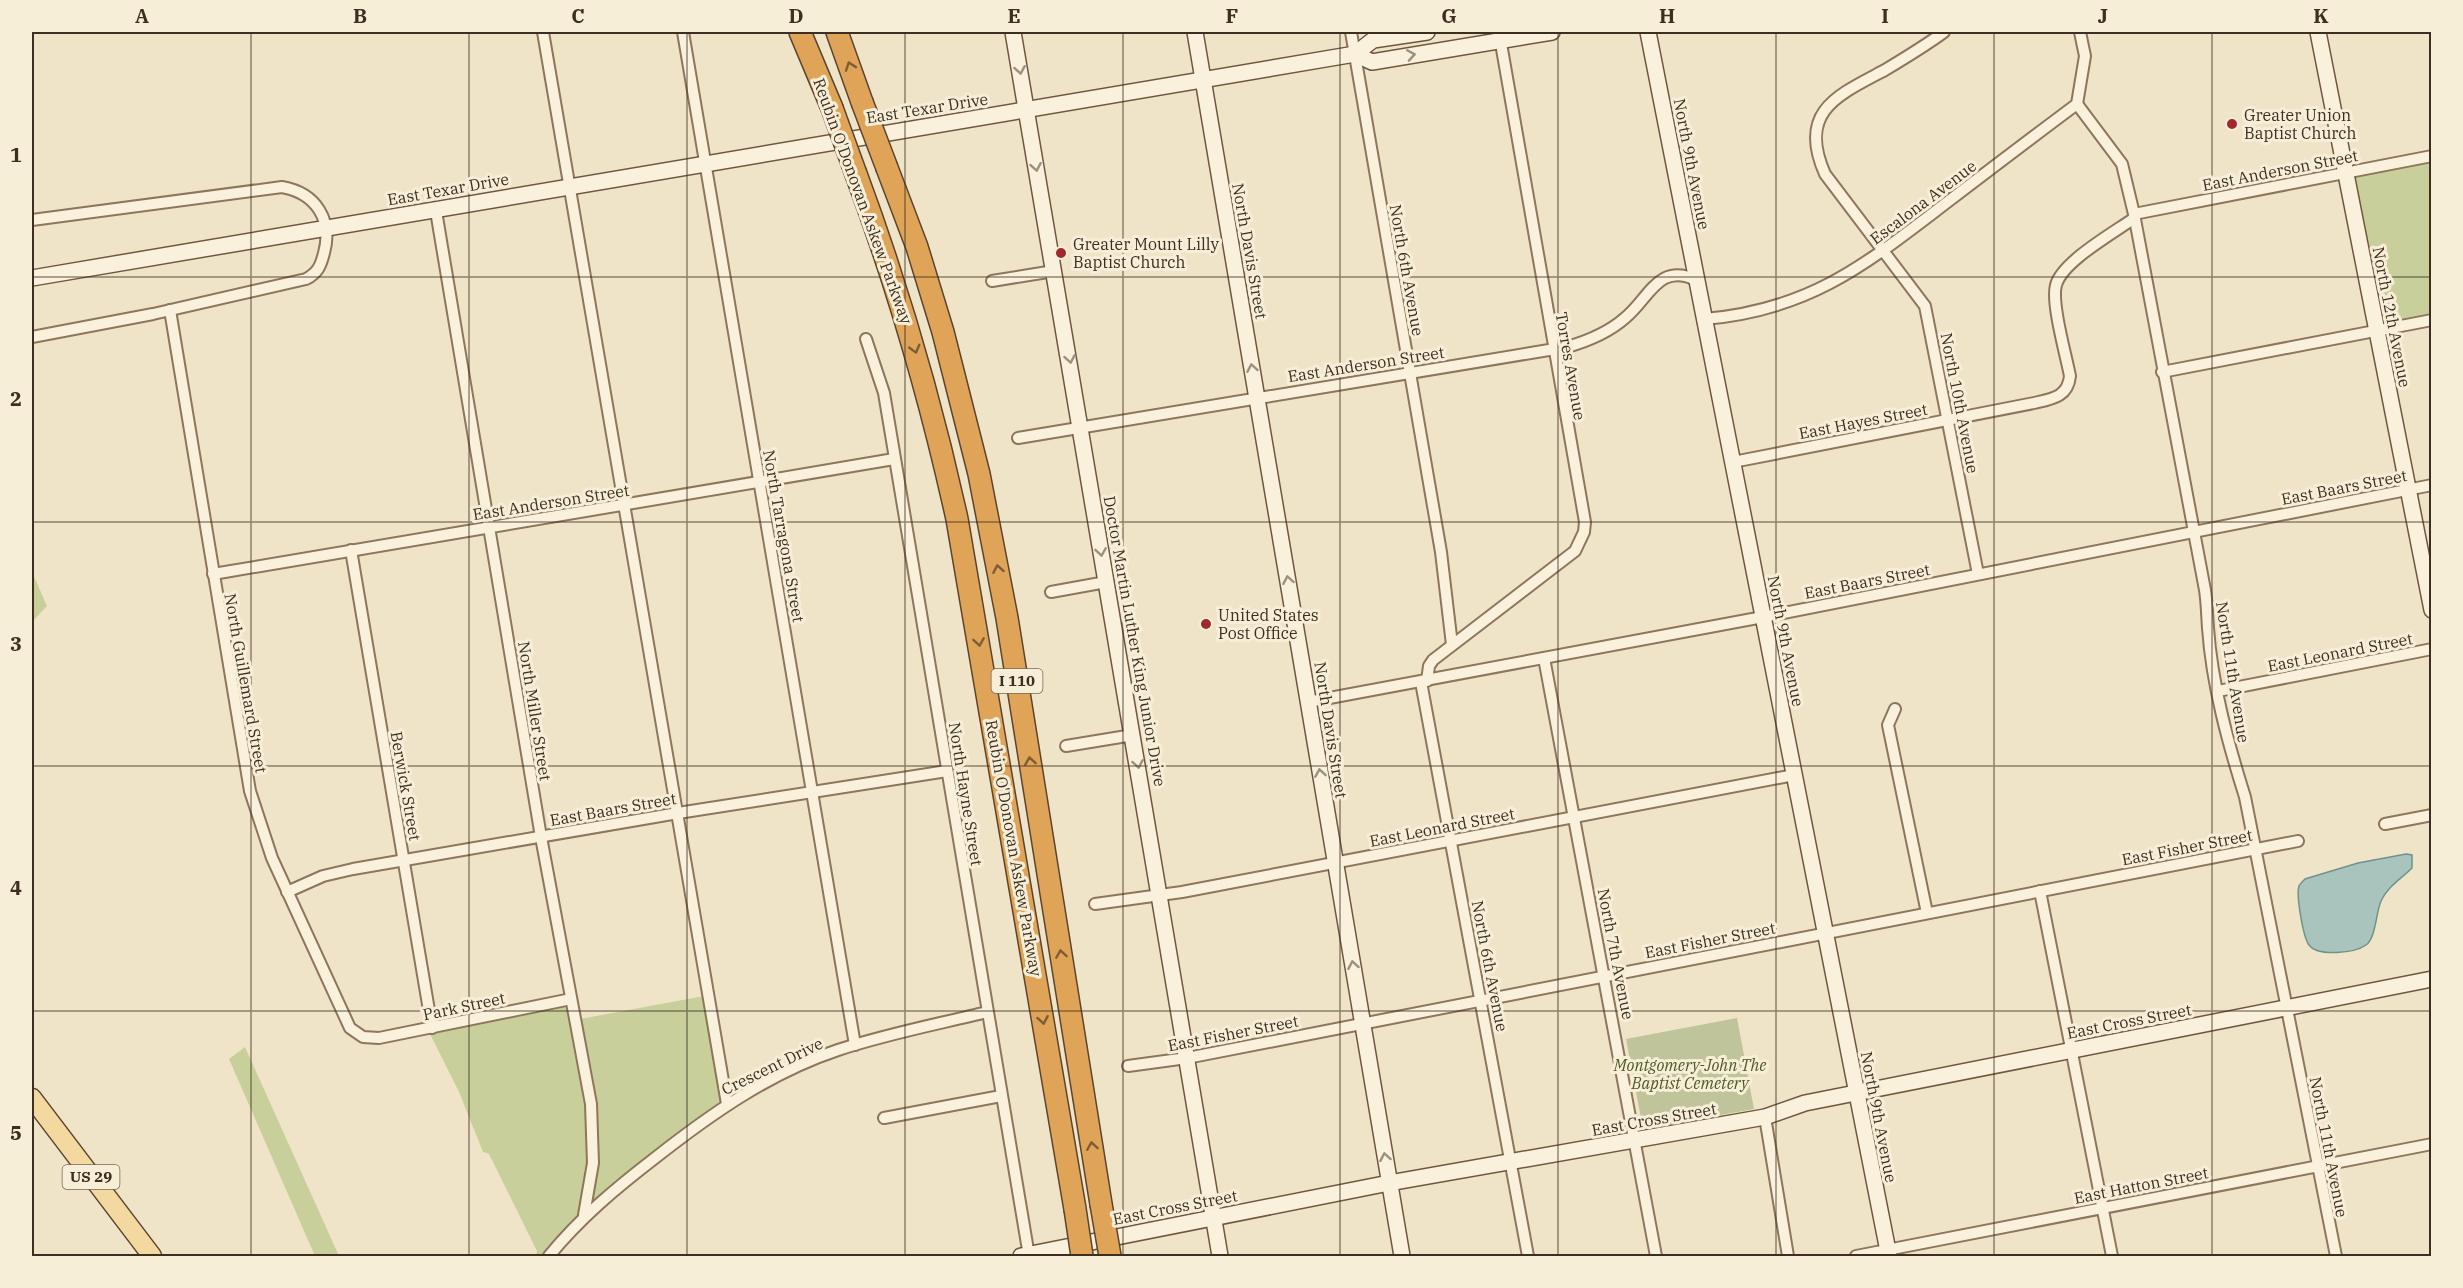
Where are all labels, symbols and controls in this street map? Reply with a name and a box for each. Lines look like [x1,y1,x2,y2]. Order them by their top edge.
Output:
text: A [135,2,149,29]
text: B [353,2,367,29]
text: C [571,2,585,29]
text: D [788,2,804,29]
text: E [1007,2,1021,29]
text: F [1226,2,1238,29]
text: G [1441,2,1457,29]
text: H [1659,2,1675,29]
text: I [1881,2,1889,29]
text: J [2098,2,2108,29]
text: K [2313,2,2329,29]
one-way arrow [1406,49,1416,62]
one-way arrow [845,61,858,72]
one-way arrow [1013,66,1025,75]
street label: Reubin O'Donovan Askew Parkway [809,75,917,327]
street label: East Texar Drive [865,88,989,128]
street label: North 9th Avenue [1669,97,1715,231]
place label: Greater Union Baptist Church [2244,105,2357,143]
marker: Greater Union Baptist Church [2225,117,2239,131]
text: 1 [10,141,22,168]
street label: East Anderson Street [2200,145,2360,195]
street label: Escalona Avenue [1866,156,1980,248]
one-way arrow [1029,162,1042,172]
street label: East Texar Drive [386,168,510,210]
street label: North Davis Street [1228,181,1272,321]
street label: North 6th Avenue [1386,203,1428,337]
place label: Greater Mount Lilly Baptist Church [1073,234,1220,272]
street label: North 12th Avenue [2369,245,2415,389]
marker: Greater Mount Lilly Baptist Church [1054,246,1068,260]
street label: Torres Avenue [1552,310,1590,422]
street label: North 10th Avenue [1937,331,1983,475]
street label: East Anderson Street [1286,342,1446,386]
one-way arrow [908,343,920,354]
one-way arrow [1063,354,1075,364]
one-way arrow [1246,363,1258,372]
text: 2 [10,385,22,412]
street label: East Hayes Street [1797,399,1929,443]
street label: North Tarragona Street [759,448,809,624]
street label: East Baars Street [2279,465,2409,509]
street label: East Anderson Street [471,480,631,524]
street label: Doctor Martin Luther King Junior Drive [1100,494,1170,788]
one-way arrow [1095,547,1107,556]
street label: East Baars Street [1802,559,1932,603]
one-way arrow [992,564,1005,574]
street label: North 9th Avenue [1763,574,1809,708]
one-way arrow [1282,576,1295,586]
street label: North Guillemard Street [220,592,272,775]
street label: North 11th Avenue [2212,600,2254,744]
place label: United States Post Office [1218,605,1319,643]
marker: United States Post Office [1199,617,1213,631]
street label: East Leonard Street [2266,628,2415,676]
text: 3 [10,630,22,657]
one-way arrow [972,636,985,646]
street label: North Miller Street [514,640,556,782]
street label: North Davis Street [1310,660,1352,800]
road number: I 110 [992,669,1042,693]
street label: Reubin O'Donovan Askew Parkway [982,718,1047,978]
street label: North Hayne Street [945,721,987,868]
street label: Berwick Street [387,730,426,843]
one-way arrow [1024,756,1037,766]
one-way arrow [1132,760,1144,769]
one-way arrow [1314,768,1327,778]
street label: East Baars Street [548,788,678,830]
street label: East Leonard Street [1368,803,1517,851]
street label: East Fisher Street [2120,824,2254,869]
text: 4 [10,874,22,901]
street label: North 7th Avenue [1593,887,1639,1021]
street label: North 6th Avenue [1467,899,1513,1033]
street label: East Fisher Street [1643,917,1777,962]
one-way arrow [1055,949,1068,959]
one-way arrow [1347,960,1359,970]
street label: Park Street [421,987,507,1024]
street label: East Cross Street [2065,999,2193,1043]
street label: East Fisher Street [1166,1010,1300,1055]
one-way arrow [1036,1015,1049,1025]
street label: Crescent Drive [718,1033,826,1099]
street label: North 9th Avenue [1856,1050,1902,1184]
park label: Montgomery-John The Baptist Cemetery [1613,1055,1766,1093]
street label: North 11th Avenue [2306,1075,2352,1219]
street label: East Cross Street [1590,1098,1718,1140]
text: 5 [10,1119,22,1146]
one-way arrow [1086,1141,1098,1151]
one-way arrow [1380,1153,1392,1162]
street label: East Hatton Street [2072,1162,2210,1208]
road number: US 29 [62,1165,119,1189]
street label: East Cross Street [1111,1185,1239,1229]

